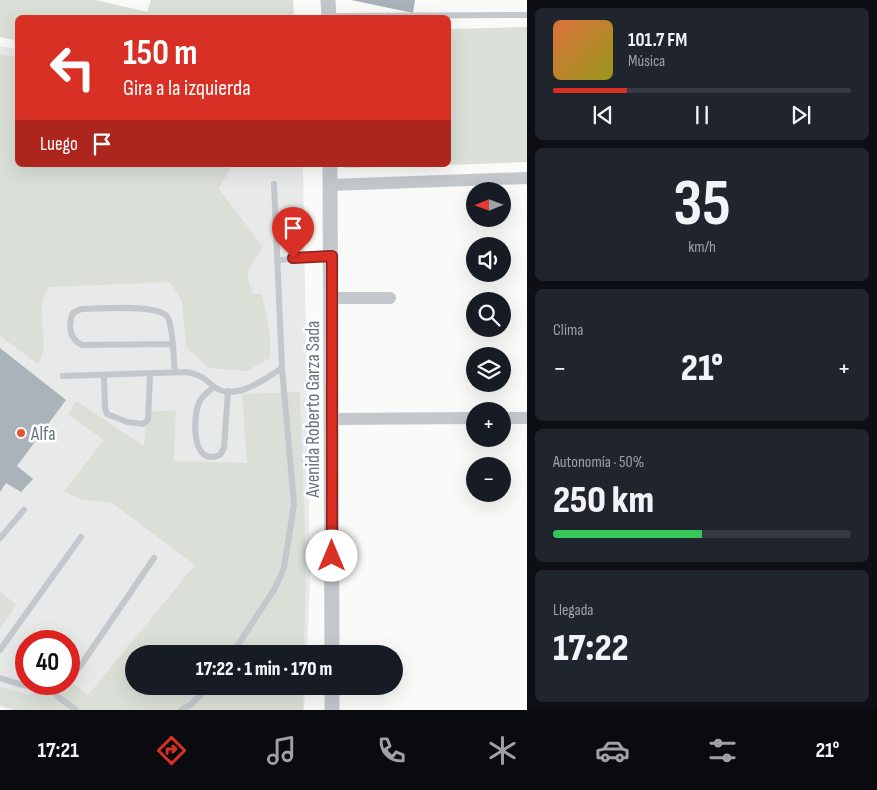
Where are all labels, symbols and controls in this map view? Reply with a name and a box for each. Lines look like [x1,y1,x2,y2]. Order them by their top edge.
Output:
text: 101.7 FM [628,29,687,52]
text: 150 m [123,32,197,75]
icon: left [40,35,105,100]
text: Música [628,52,665,71]
text: Gira a la izquierda [123,75,251,102]
icon: previous [589,101,617,129]
icon: pause [688,101,716,129]
icon: next [787,101,815,129]
icon: arrive [88,130,116,158]
text: Luego [40,133,78,156]
text: 35 [673,166,731,244]
north arrow [466,182,511,228]
map controls [466,182,511,502]
pin [272,207,314,258]
icon: arrive [279,214,307,242]
button: sound [466,237,511,282]
text: km/h [688,238,716,257]
button: search [466,292,511,337]
street label: Avenida Roberto Garza Sada [302,321,325,498]
text: Clima [553,321,583,340]
text: 21° [681,346,723,391]
button: layers [466,347,511,392]
text: − [553,352,567,385]
text: + [837,352,851,385]
button: + [466,402,511,447]
place label: Alfa [30,423,56,446]
marker: Alfa [15,427,27,439]
text: Autonomía · 50% [553,453,644,472]
button: − [466,457,511,502]
text: 250 km [553,478,654,523]
position arrow [305,529,357,581]
text: Llegada [553,601,594,620]
text: 17:22 [553,626,629,671]
speed limit sign: 40 [15,630,80,695]
text: 17:22 · 1 min · 170 m [196,658,332,681]
icon: directions [154,733,189,768]
icon: music [264,733,299,768]
icon: phone [374,733,409,768]
icon: climate [485,733,520,768]
icon: car [595,733,630,768]
icon: filters [705,733,740,768]
text: 17:21 [38,737,79,764]
text: 21° [815,737,839,764]

